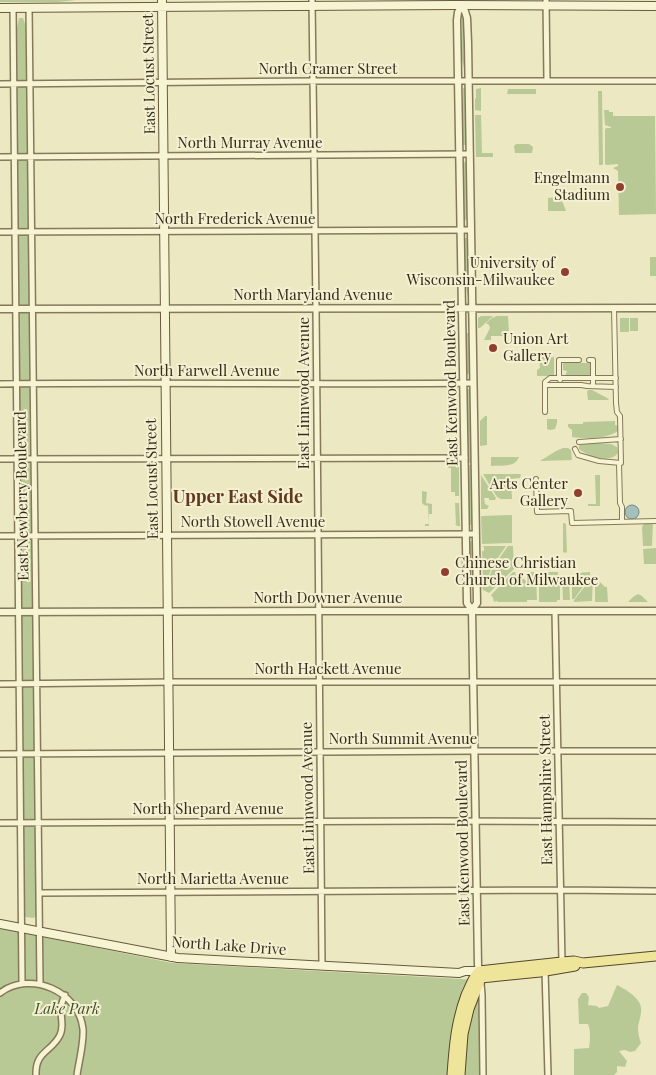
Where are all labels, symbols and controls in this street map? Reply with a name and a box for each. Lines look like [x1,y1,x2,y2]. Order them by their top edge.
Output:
street label: East Locust Street [137,13,159,135]
street label: North Cramer Street [259,58,398,78]
street label: North Murray Avenue [177,132,323,152]
place label: Engelmann Stadium [534,167,611,204]
marker: Engelmann Stadium [614,181,626,193]
street label: North Frederick Avenue [154,208,316,228]
place label: University of Wisconsin-Milwaukee [405,252,556,289]
marker: University of Wisconsin-Milwaukee [559,266,571,278]
street label: North Maryland Avenue [233,284,393,304]
street label: East Kenwood Boulevard [439,299,461,466]
street label: East Linnwood Avenue [293,317,313,469]
place label: Union Art Gallery [503,328,569,365]
marker: Union Art Gallery [487,342,499,354]
street label: North Farwell Avenue [134,360,280,380]
street label: East Newberry Boulevard [10,411,32,581]
street label: East Locust Street [140,418,162,540]
place label: Arts Center Gallery [489,473,568,510]
district label: Upper East Side [173,484,303,508]
marker: Arts Center Gallery [572,487,584,499]
street label: North Stowell Avenue [181,511,325,531]
place label: Chinese Christian Church of Milwaukee [455,552,598,589]
marker: Chinese Christian Church of Milwaukee [439,566,451,578]
street label: North Downer Avenue [253,587,403,607]
street label: North Hackett Avenue [254,658,402,678]
street label: East Hampshire Street [534,714,556,866]
street label: East Linnwood Avenue [296,722,318,874]
street label: North Summit Avenue [329,728,477,748]
street label: East Kenwood Boulevard [451,759,473,926]
street label: North Shepard Avenue [132,798,284,818]
street label: North Marietta Avenue [137,868,289,888]
street label: North Lake Drive [171,931,287,959]
park label: Lake Park [33,998,100,1018]

